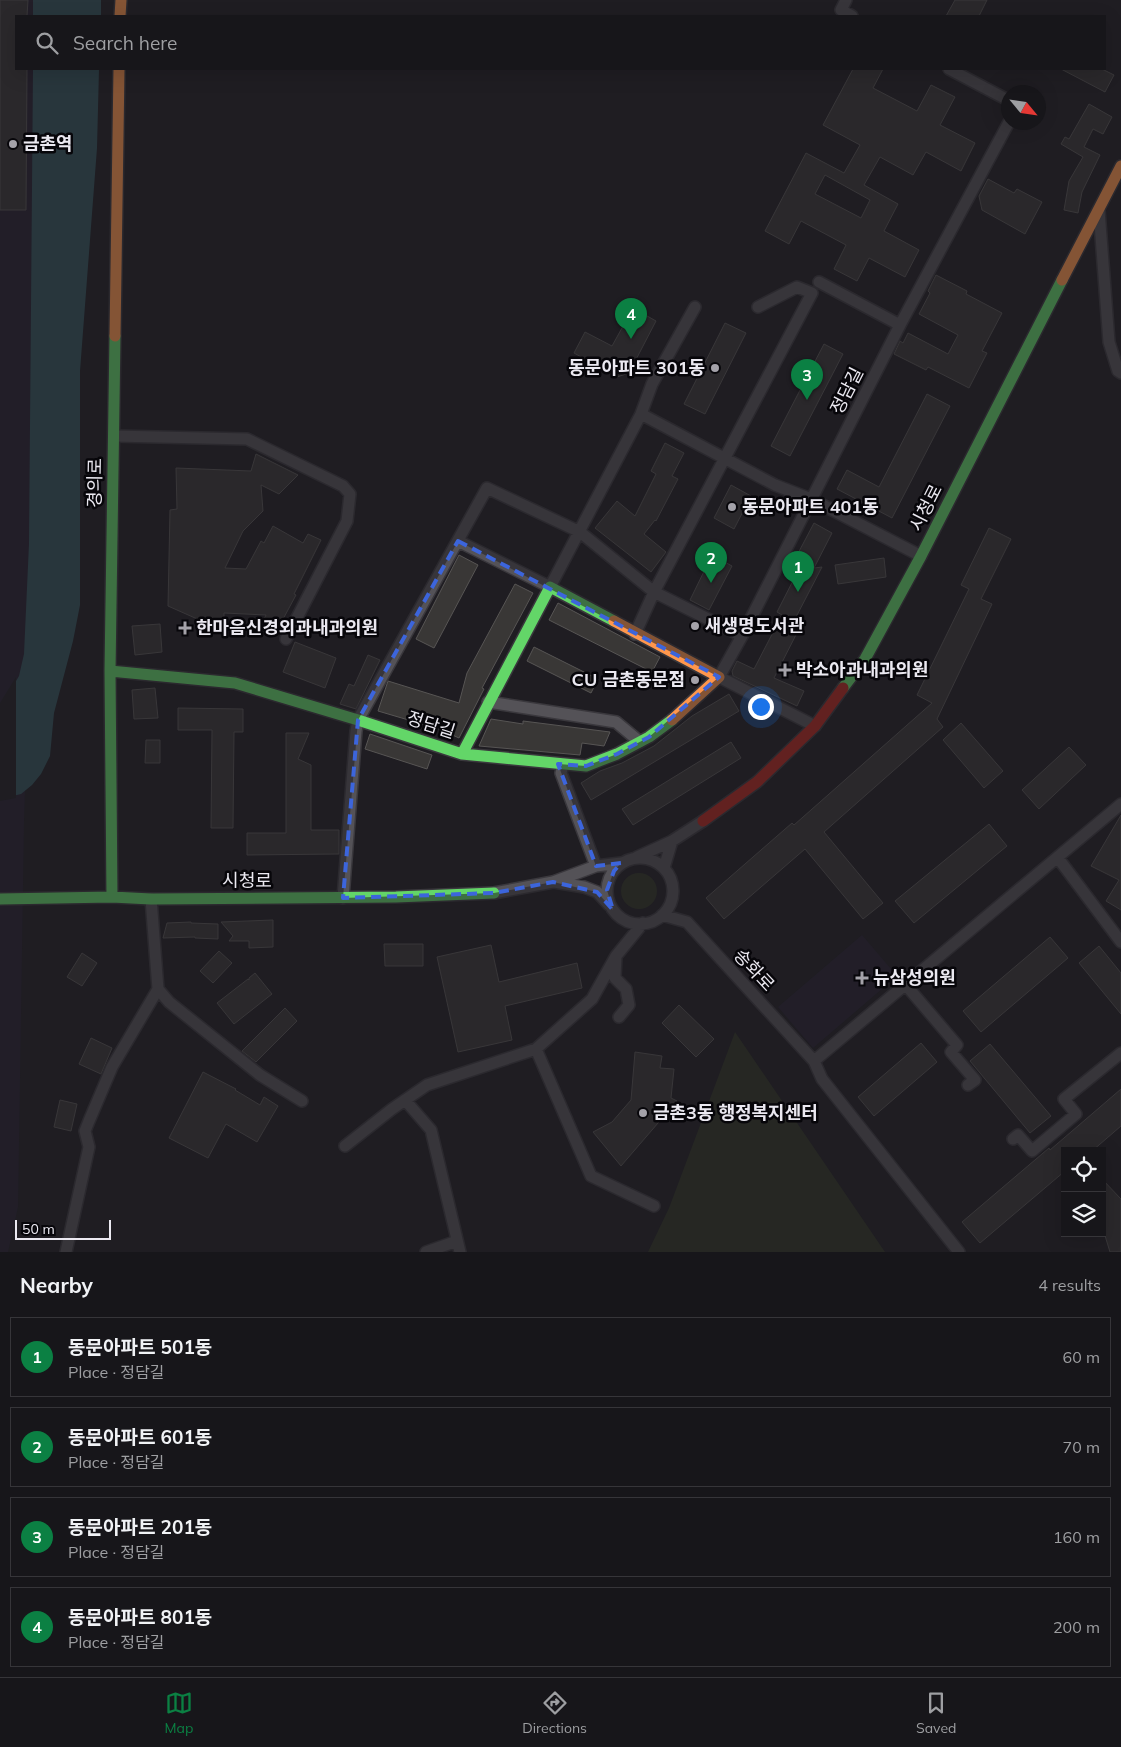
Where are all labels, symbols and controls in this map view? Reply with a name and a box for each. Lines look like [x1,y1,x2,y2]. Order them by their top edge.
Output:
search box [15,15,1106,70]
icon: search [33,29,61,57]
text: Search here [73,31,177,55]
north arrow [1001,85,1046,130]
place label: 금촌역 [23,132,73,155]
marker: 금촌역 [7,138,19,150]
pin: 4 [615,298,647,339]
place label: 동문아파트 301동 [568,356,705,379]
pin: 3 [791,359,823,400]
marker: 동문아파트 301동 [709,362,721,374]
street label: 정담길 [825,363,868,418]
street label: 경의로 [83,458,106,508]
street label: 시청로 [904,480,947,535]
place label: 동문아파트 401동 [742,495,879,518]
marker: 동문아파트 401동 [726,501,738,513]
pin: 2 [695,542,727,583]
pin: 1 [782,551,814,592]
place label: 새생명도서관 [705,614,805,637]
place label: 한마음신경외과내과의원 [196,616,378,639]
marker: 새생명도서관 [689,620,701,632]
marker: 한마음신경외과내과의원 [178,621,192,635]
place label: 박소아과내과의원 [796,658,928,681]
marker: 박소아과내과의원 [778,663,792,677]
place label: CU 금촌동문점 [572,668,685,691]
marker: CU 금촌동문점 [689,674,701,686]
your location [748,694,774,720]
street label: 정담길 [404,706,458,743]
street label: 시청로 [222,869,272,892]
street label: 송화로 [729,944,780,996]
place label: 뉴삼성의원 [873,966,956,989]
marker: 뉴삼성의원 [855,971,869,985]
place label: 금촌3동 행정복지센터 [653,1101,818,1124]
marker: 금촌3동 행정복지센터 [637,1107,649,1119]
map controls [1061,1147,1106,1237]
button: locate [1061,1147,1106,1192]
button: layers [1061,1192,1106,1237]
scale bar [15,1217,111,1240]
text: 50 m [22,1220,55,1238]
text: Nearby [20,1272,93,1298]
text: 4 results [1038,1275,1101,1295]
text: 동문아파트 501동 [68,1335,212,1359]
text: 1 [32,1347,42,1367]
text: 60 m [1063,1347,1100,1367]
text: Place · 정담길 [68,1362,165,1382]
text: 동문아파트 601동 [68,1425,212,1449]
text: 2 [32,1437,42,1457]
text: 70 m [1063,1437,1100,1457]
text: Place · 정담길 [68,1452,165,1472]
text: 동문아파트 201동 [68,1515,212,1539]
text: 3 [32,1527,42,1547]
text: 160 m [1053,1527,1100,1547]
text: Place · 정담길 [68,1542,165,1562]
text: 동문아파트 801동 [68,1605,212,1629]
text: 4 [32,1617,42,1637]
text: 200 m [1053,1617,1100,1637]
text: Place · 정담길 [68,1632,165,1652]
tab: Map [165,1689,193,1737]
tab: Directions [522,1689,587,1737]
tab: Saved [916,1689,956,1737]

